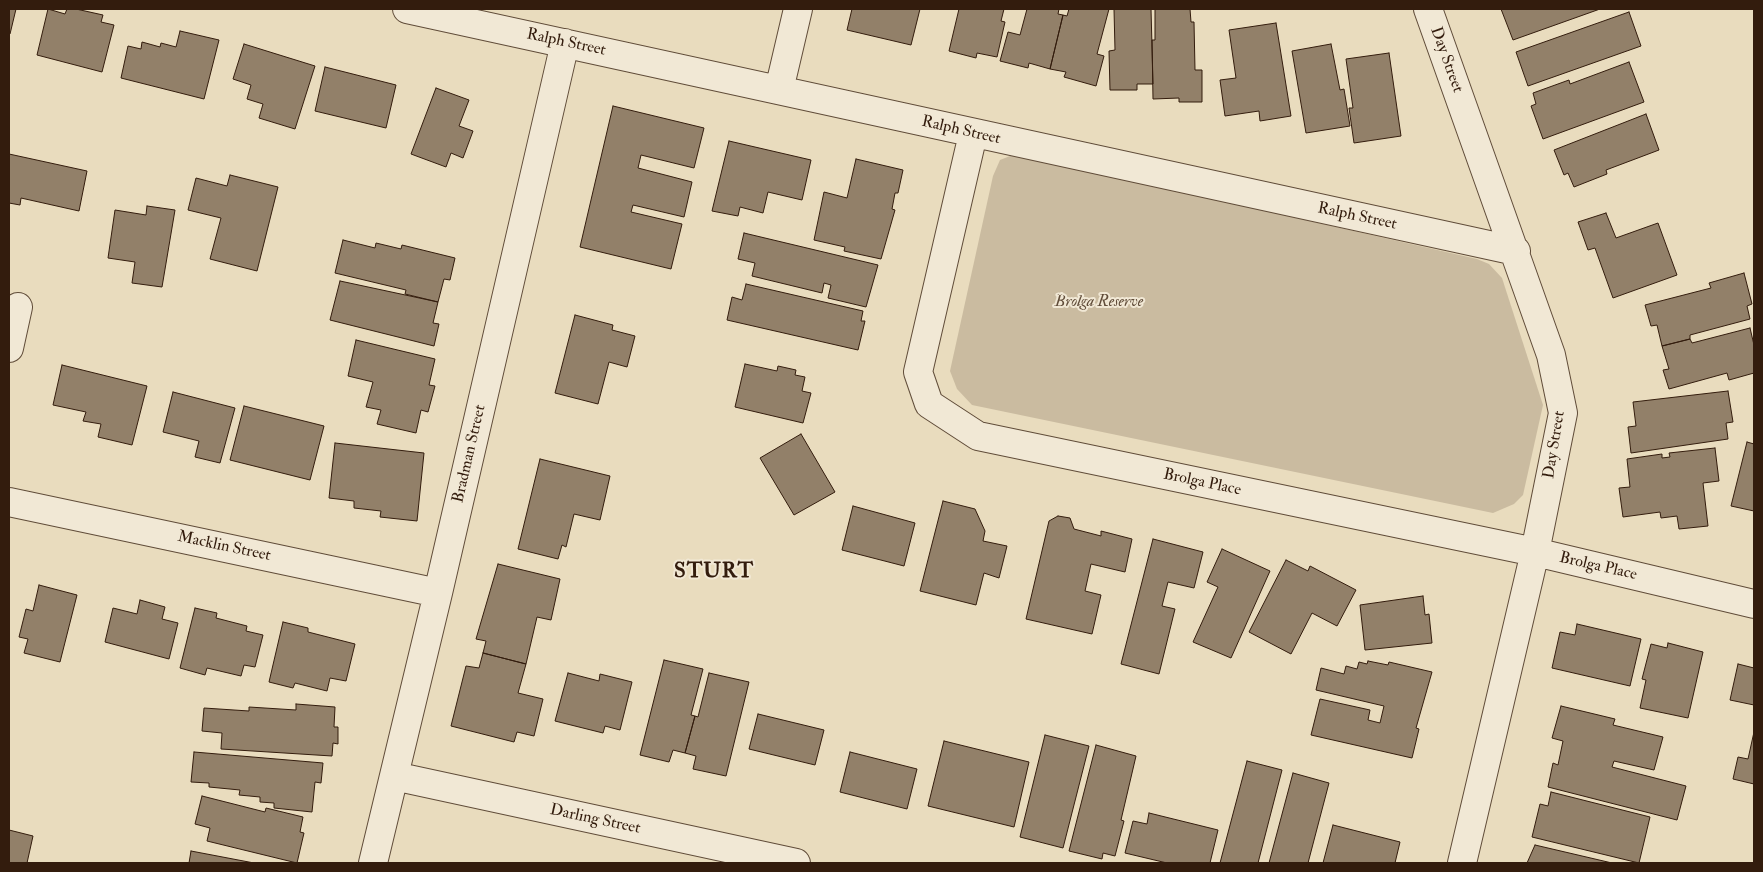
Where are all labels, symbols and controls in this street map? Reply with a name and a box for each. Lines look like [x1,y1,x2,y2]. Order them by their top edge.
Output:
street label: Ralph Street [525,25,607,61]
street label: Day Street [1425,25,1467,95]
street label: Ralph Street [920,113,1002,149]
street label: Ralph Street [1316,199,1398,235]
park label: Brolga Reserve [1055,293,1143,313]
street label: Bradman Street [449,403,491,505]
street label: Day Street [1540,410,1570,480]
street label: Brolga Place [1161,465,1243,501]
street label: Macklin Street [176,528,272,566]
street label: Brolga Place [1557,549,1639,585]
district label: STURT [673,559,755,585]
street label: Darling Street [548,801,642,839]

